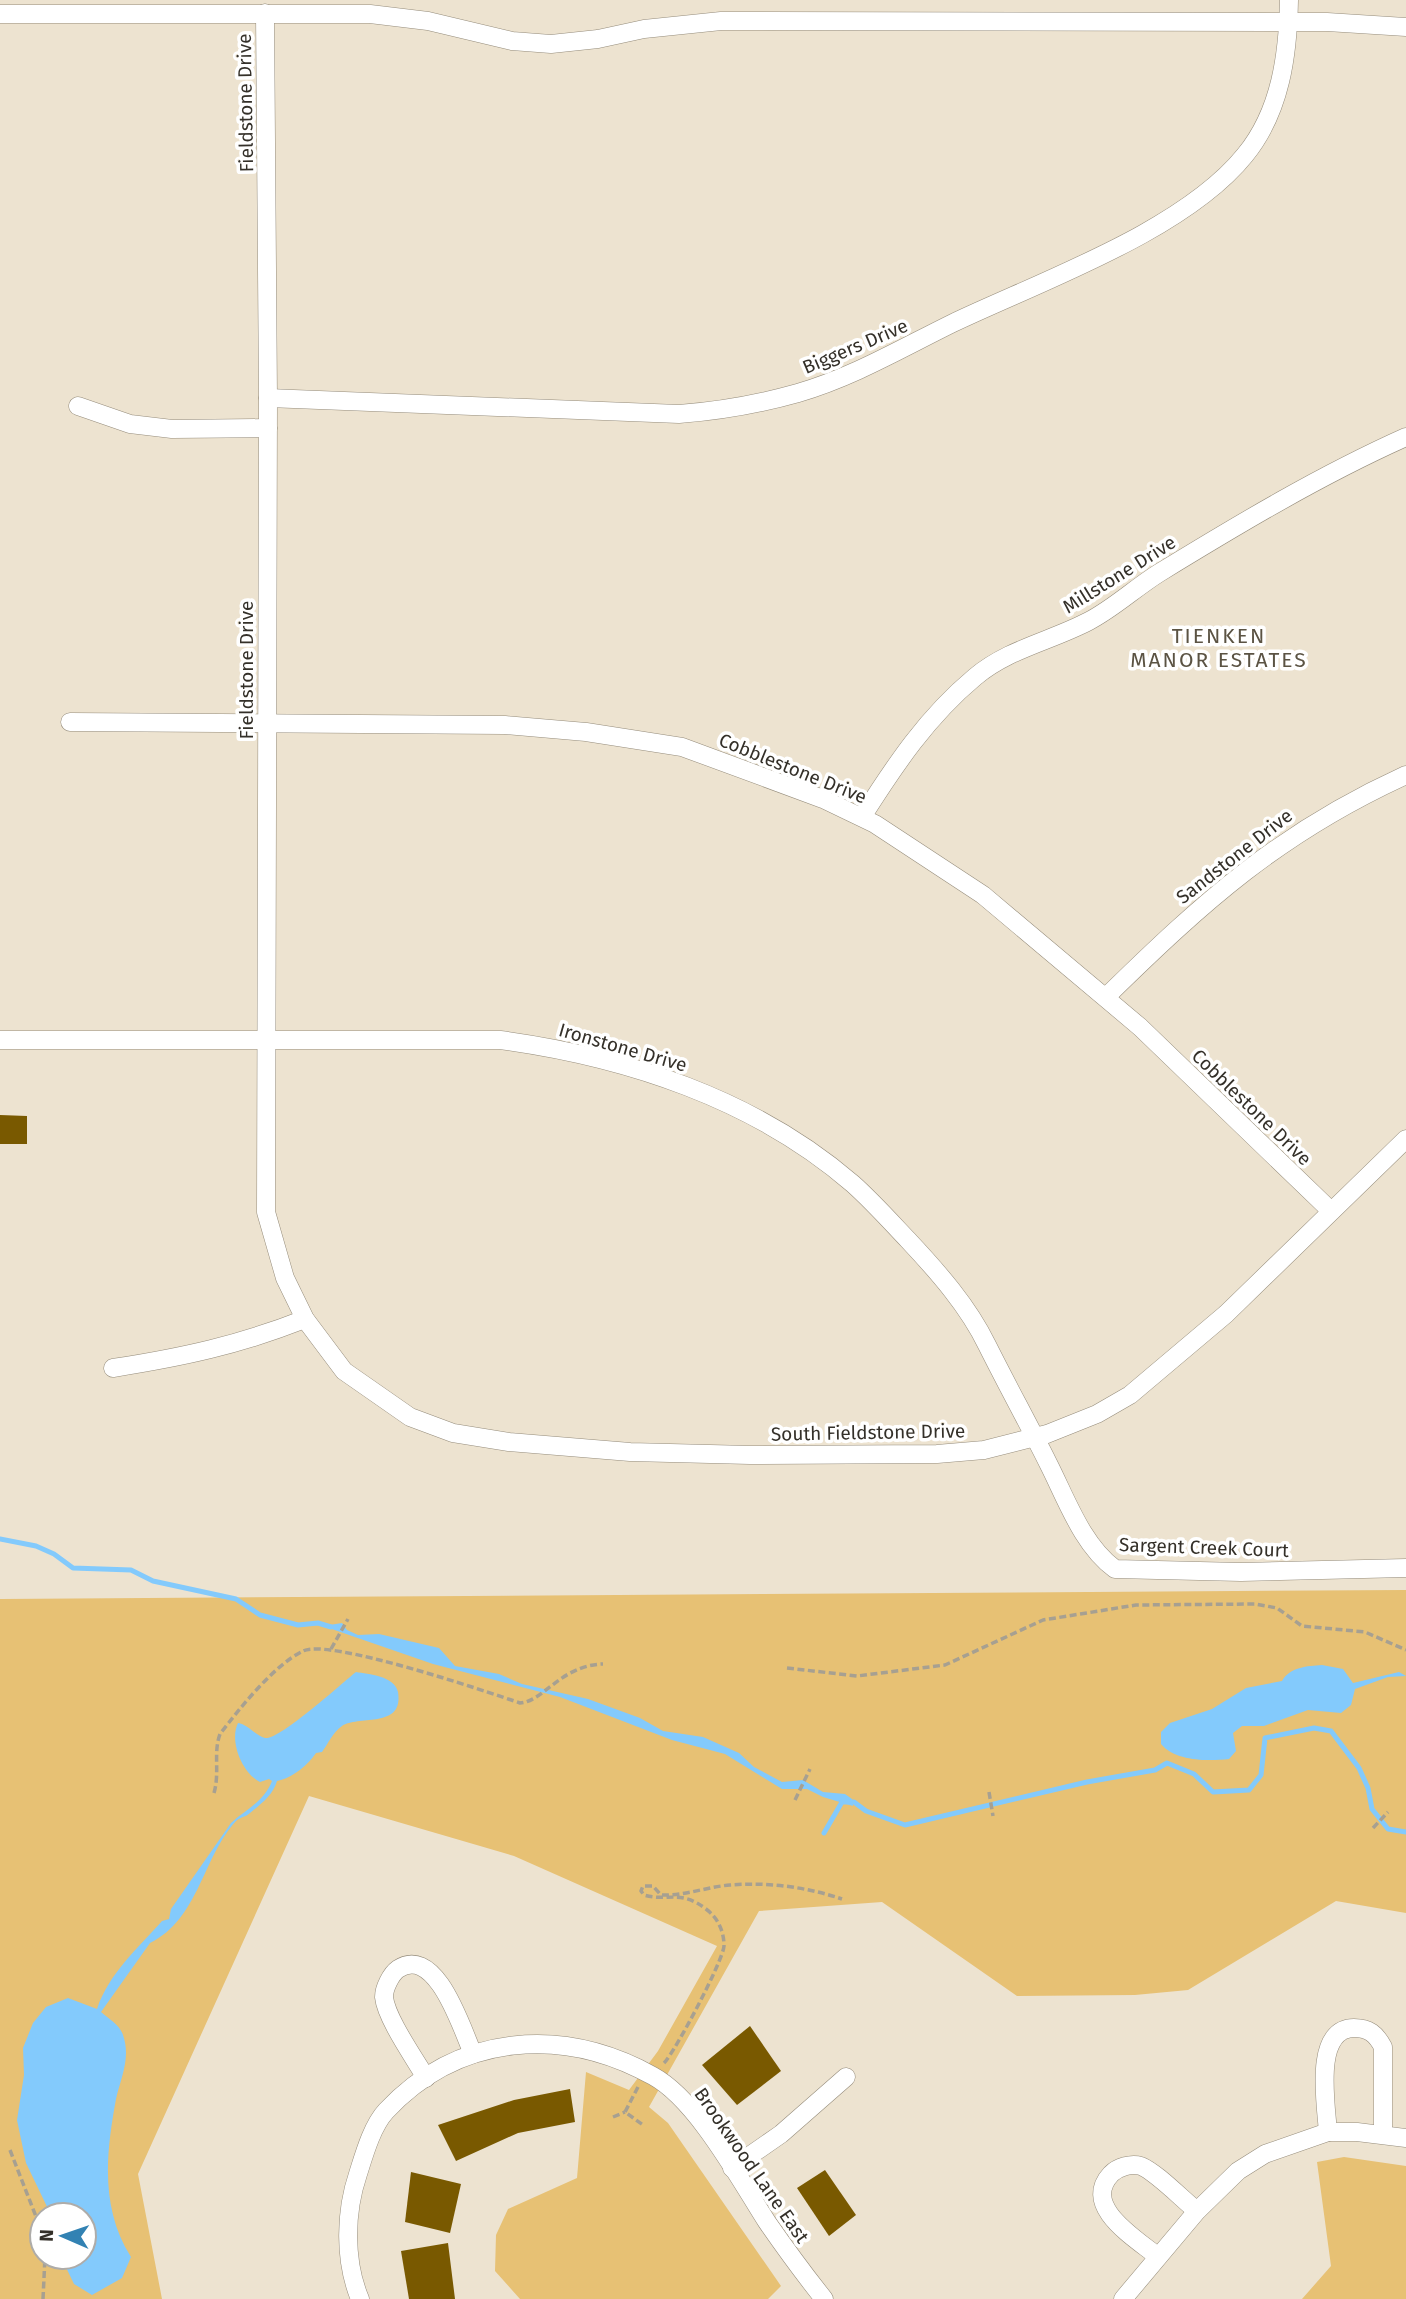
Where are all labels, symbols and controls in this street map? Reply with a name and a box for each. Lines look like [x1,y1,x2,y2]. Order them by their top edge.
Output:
street label: Fieldstone Drive [233,33,258,173]
street label: Biggers Drive [799,314,911,379]
street label: Millstone Drive [1059,531,1180,618]
street label: Fieldstone Drive [235,601,258,739]
district label: TIENKEN MANOR ESTATES [1130,623,1308,673]
street label: Cobblestone Drive [716,728,870,809]
street label: Sandstone Drive [1172,804,1297,909]
street label: Ironstone Drive [556,1018,690,1077]
street label: Cobblestone Drive [1187,1044,1316,1170]
street label: South Fieldstone Drive [771,1419,965,1446]
street label: Sargent Creek Court [1119,1533,1289,1562]
street label: Brookwood Lane East [689,2083,814,2248]
north arrow [28,2201,98,2271]
text: N [35,2229,58,2242]

